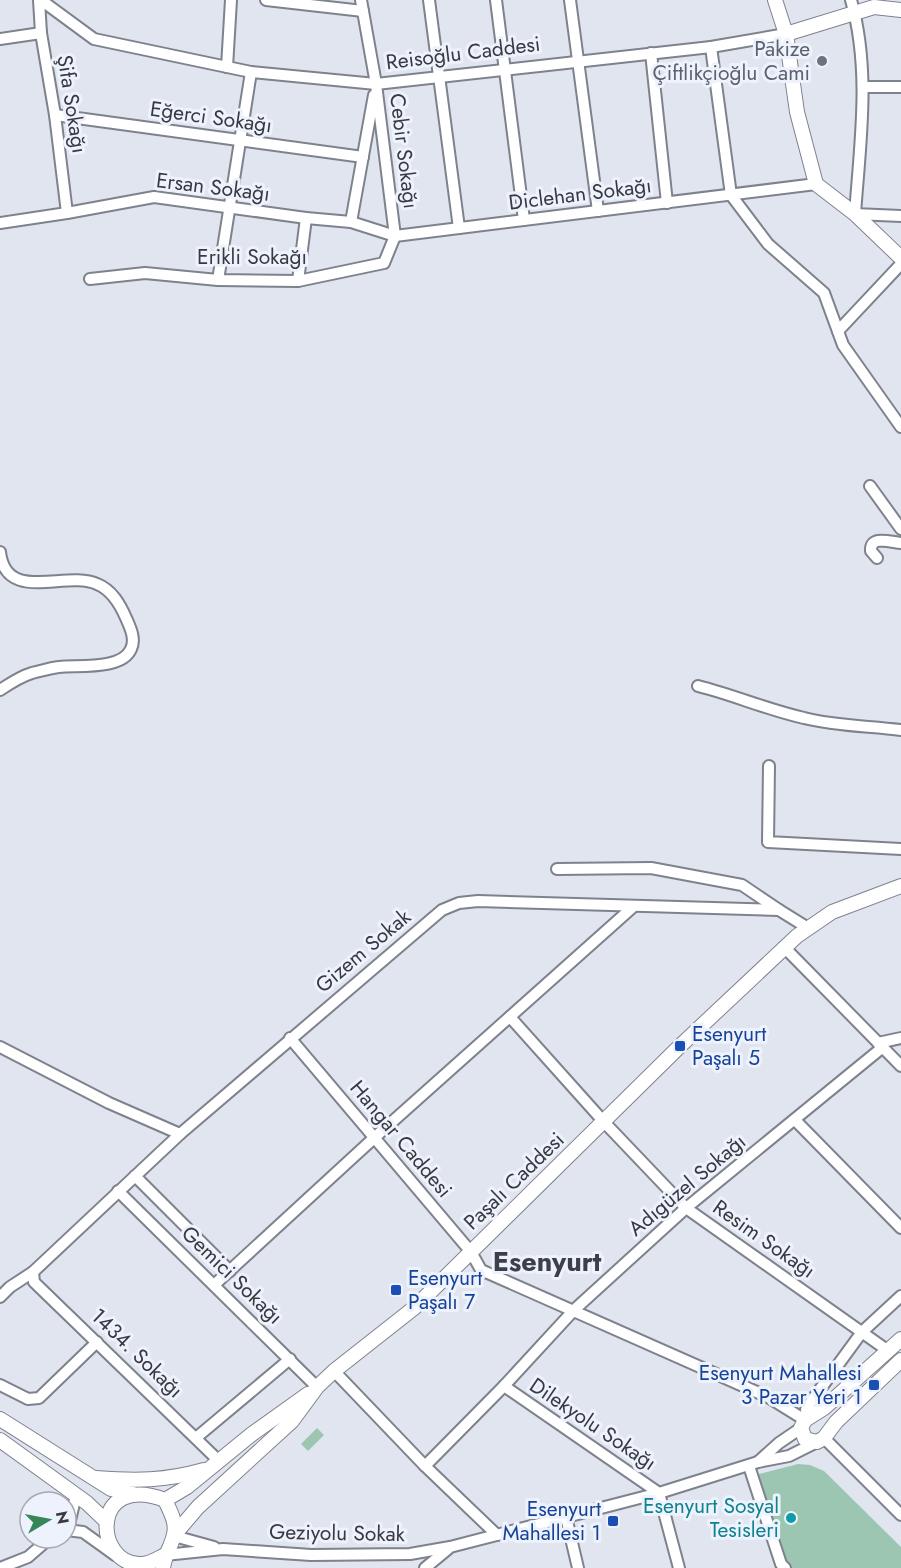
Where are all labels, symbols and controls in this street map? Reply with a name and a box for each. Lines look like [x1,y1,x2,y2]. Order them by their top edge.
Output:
street label: Reisoğlu Caddesi [384,29,542,77]
place label: Pakize Çiftlikçioğlu Cami [652,34,810,88]
street label: Şifa Sokağı [49,53,95,155]
marker: Pakize Çiftlikçioğlu Cami [815,54,829,68]
street label: Cebir Sokağı [382,92,426,210]
street label: Eğerci Sokağı [148,94,274,140]
street label: Ersan Sokağı [154,165,272,209]
street label: Diclehan Sokağı [507,170,653,218]
street label: Erikli Sokağı [197,242,307,272]
street label: Gizem Sokak [309,902,418,1000]
place label: Esenyurt Paşalı 5 [692,1019,766,1073]
marker: Esenyurt Paşalı 5 [673,1039,687,1053]
street label: Hangar Caddesi [343,1074,459,1204]
street label: Paşalı Caddesi [457,1125,571,1237]
street label: Adıgüzel Sokağı [622,1127,752,1243]
street label: Resim Sokağı [707,1193,821,1285]
street label: Gemici Sokağı [175,1219,289,1331]
district label: Esenyurt [493,1242,602,1281]
place label: Esenyurt Paşalı 7 [408,1263,482,1317]
marker: Esenyurt Paşalı 7 [389,1283,403,1297]
street label: 1434. Sokağı [84,1301,190,1405]
place label: Esenyurt Mahallesi 3 Pazar Yeri 1 [699,1358,862,1412]
street label: Dilekyolu Sokağı [524,1370,662,1478]
marker: Esenyurt Mahallesi 3 Pazar Yeri 1 [867,1378,881,1392]
north arrow [18,1490,78,1550]
place label: Esenyurt Sosyal Tesisleri [643,1491,779,1545]
place label: Esenyurt Mahallesi 1 [503,1494,601,1548]
text: N [50,1509,75,1526]
marker: Esenyurt Sosyal Tesisleri [784,1511,798,1525]
marker: Esenyurt Mahallesi 1 [606,1514,620,1528]
street label: Geziyolu Sokak [269,1517,406,1549]

